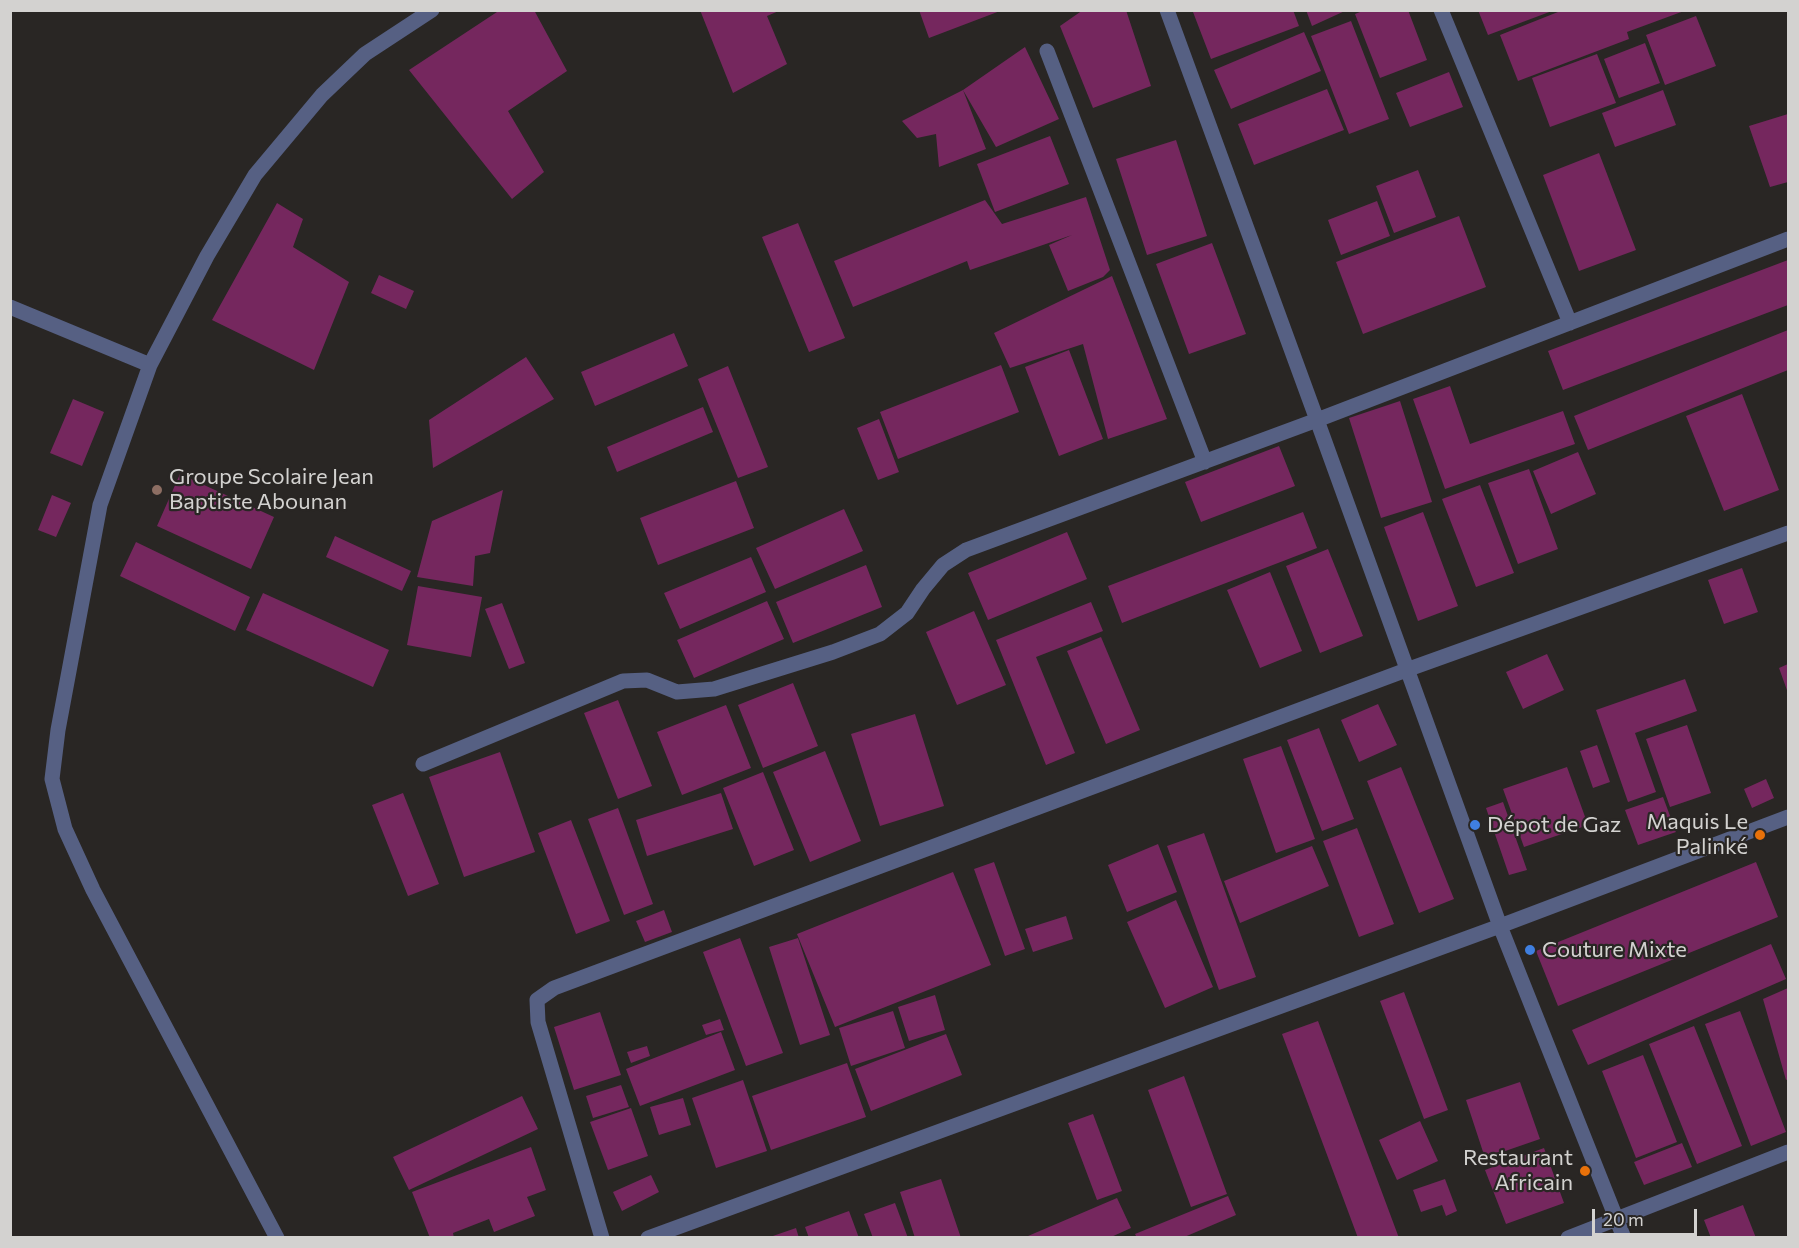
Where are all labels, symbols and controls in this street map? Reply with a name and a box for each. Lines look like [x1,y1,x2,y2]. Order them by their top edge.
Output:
place label: Groupe Scolaire Jean Baptiste Abounan [169,464,374,516]
marker: Groupe Scolaire Jean Baptiste Abounan [150,483,164,497]
place label: Maquis Le Palinké [1646,809,1748,860]
place label: Dépot de Gaz [1487,812,1621,838]
marker: Dépot de Gaz [1468,818,1482,832]
marker: Maquis Le Palinké [1753,828,1767,842]
place label: Couture Mixte [1542,937,1687,963]
marker: Couture Mixte [1523,943,1537,957]
place label: Restaurant Africain [1463,1145,1573,1196]
marker: Restaurant Africain [1578,1164,1592,1178]
scale bar [1595,1197,1700,1235]
text: 20 m [1603,1208,1644,1230]

